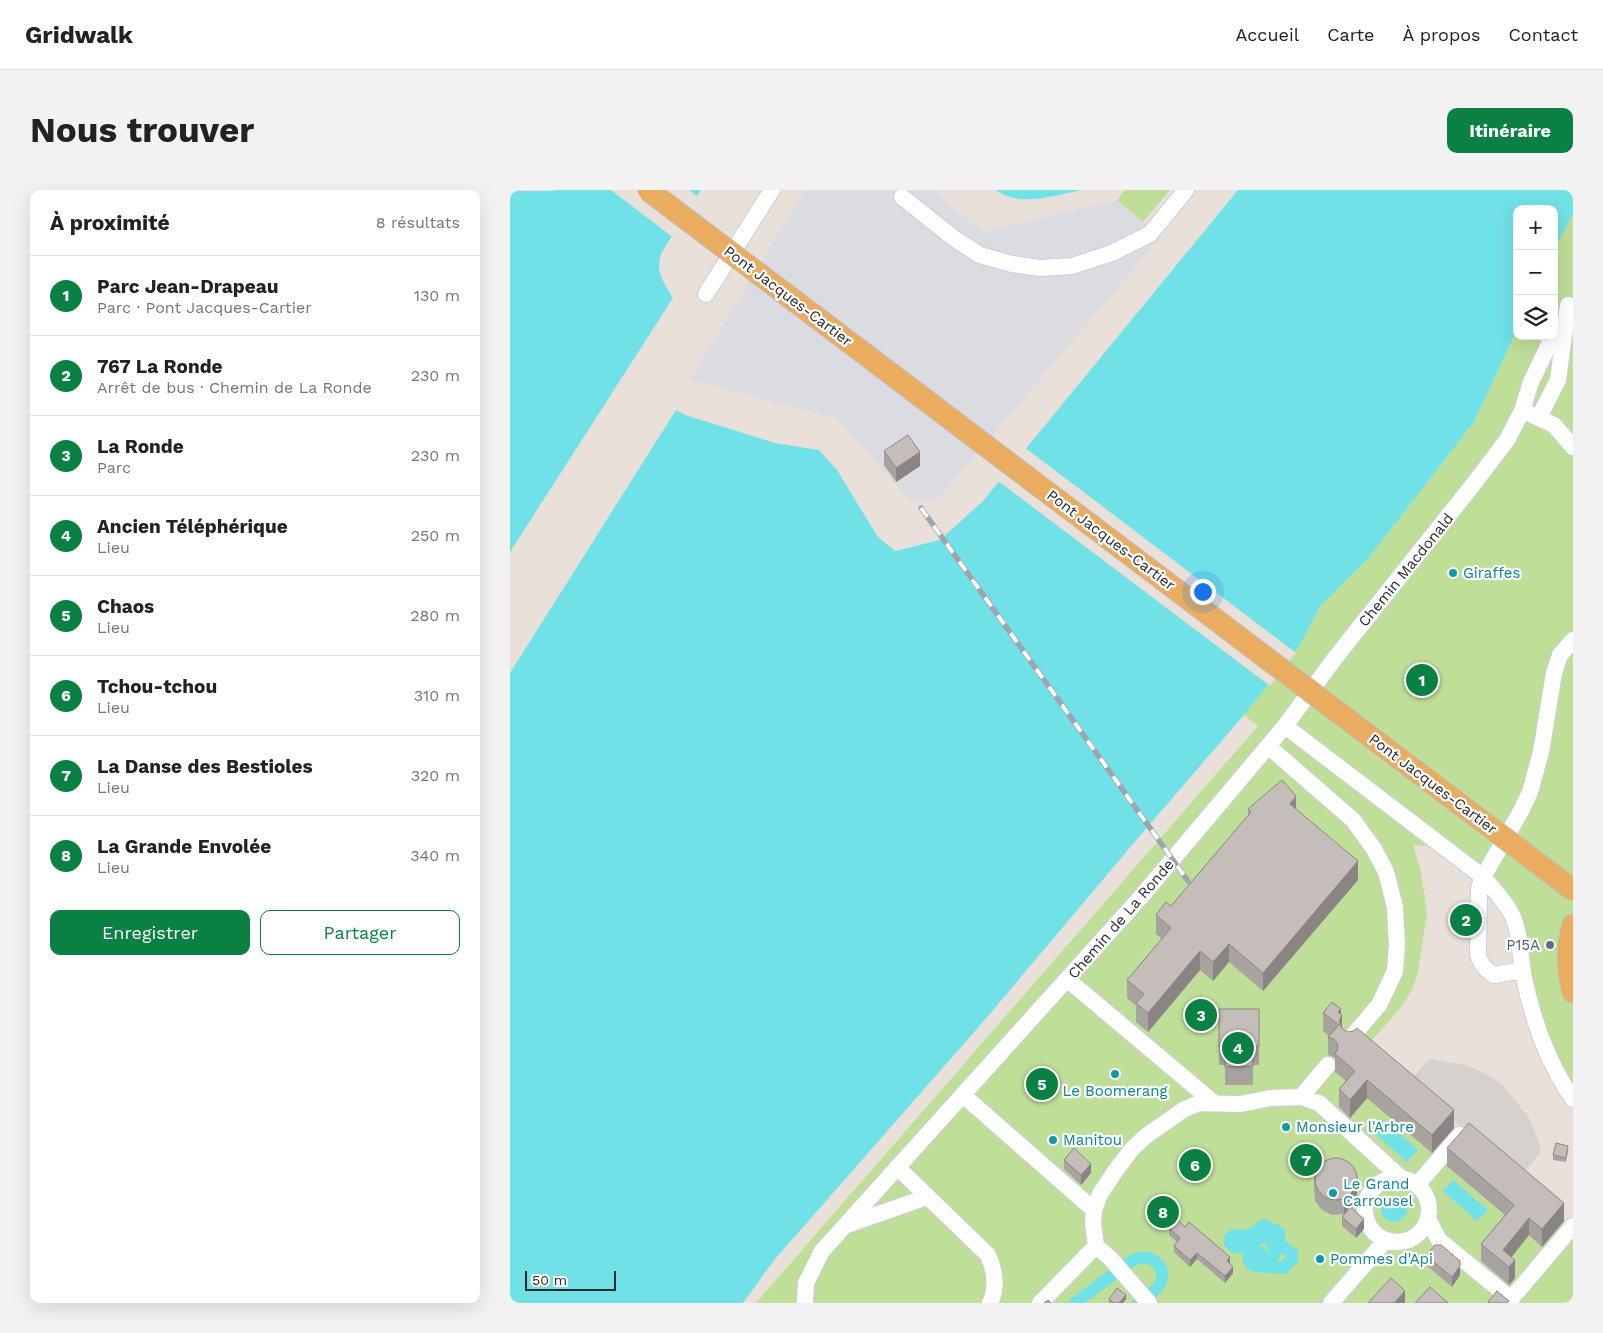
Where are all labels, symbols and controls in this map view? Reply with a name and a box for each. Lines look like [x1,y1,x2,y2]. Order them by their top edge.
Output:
text: Gridwalk [25,21,133,49]
text: Accueil [1236,24,1299,45]
text: Carte [1327,24,1374,45]
text: À propos [1402,24,1480,45]
text: Contact [1508,24,1578,45]
button: Itinéraire [1447,108,1573,153]
text: Nous trouver [30,109,254,151]
map controls [1513,205,1558,340]
button: + [1513,205,1558,250]
text: À proximité [50,210,170,235]
text: 8 résultats [376,213,460,232]
street label: Pont Jacques-Cartier [720,242,856,350]
button: − [1513,250,1558,295]
text: Parc Jean-Drapeau [97,275,279,298]
text: 1 [63,286,69,305]
text: 130 m [414,286,460,305]
button: layers [1513,295,1558,340]
text: Parc · Pont Jacques-Cartier [97,298,312,317]
text: 767 La Ronde [97,355,223,378]
text: 2 [61,366,71,385]
text: 230 m [411,366,460,385]
text: Arrêt de bus · Chemin de La Ronde [97,378,372,397]
text: La Ronde [97,435,184,458]
text: 3 [61,446,71,465]
text: 230 m [411,446,460,465]
text: Parc [97,458,131,477]
street label: Pont Jacques-Cartier [1043,486,1179,594]
street label: Chemin Macdonald [1355,510,1457,630]
text: Ancien Téléphérique [97,515,288,538]
text: 4 [61,526,71,545]
text: 250 m [411,526,460,545]
text: Lieu [97,538,130,557]
place label: Giraffes [1463,564,1520,582]
marker: Giraffes [1447,567,1459,579]
your location [1190,579,1216,605]
text: Chaos [97,595,154,618]
text: 5 [61,606,71,625]
text: 280 m [410,606,460,625]
text: Lieu [97,618,130,637]
pin: 1 [1406,661,1438,699]
text: Tchou-tchou [97,675,217,698]
text: 6 [61,686,71,705]
text: 310 m [414,686,460,705]
text: Lieu [97,698,130,717]
street label: Pont Jacques-Cartier [1365,730,1501,838]
text: La Danse des Bestioles [97,755,313,778]
text: 7 [61,766,71,785]
text: 320 m [411,766,460,785]
text: Lieu [97,778,130,797]
text: La Grande Envolée [97,835,271,858]
text: 8 [61,846,71,865]
text: 340 m [410,846,460,865]
street label: Chemin de La Ronde [1064,856,1178,982]
text: Lieu [97,858,130,877]
pin: 2 [1450,901,1482,939]
button: Enregistrer [50,910,250,955]
button: Partager [260,910,460,955]
place label: P15A [1506,936,1540,954]
marker: P15A [1544,939,1556,951]
pin: 3 [1185,996,1217,1034]
pin: 4 [1222,1029,1254,1067]
pin: 5 [1026,1065,1058,1103]
marker: Le Boomerang [1109,1068,1121,1080]
place label: Le Boomerang [1063,1082,1167,1100]
place label: Monsieur l'Arbre [1296,1118,1414,1136]
marker: Monsieur l'Arbre [1280,1121,1292,1133]
place label: Manitou [1063,1131,1122,1149]
marker: Manitou [1047,1134,1059,1146]
pin: 7 [1290,1141,1322,1179]
pin: 6 [1179,1146,1211,1184]
place label: Le Grand Carrousel [1343,1175,1414,1210]
marker: Le Grand Carrousel [1327,1187,1339,1199]
pin: 8 [1147,1193,1179,1231]
place label: Pommes d'Api [1330,1250,1433,1268]
marker: Pommes d'Api [1314,1253,1326,1265]
scale bar [525,1268,616,1291]
text: 50 m [532,1272,567,1288]

